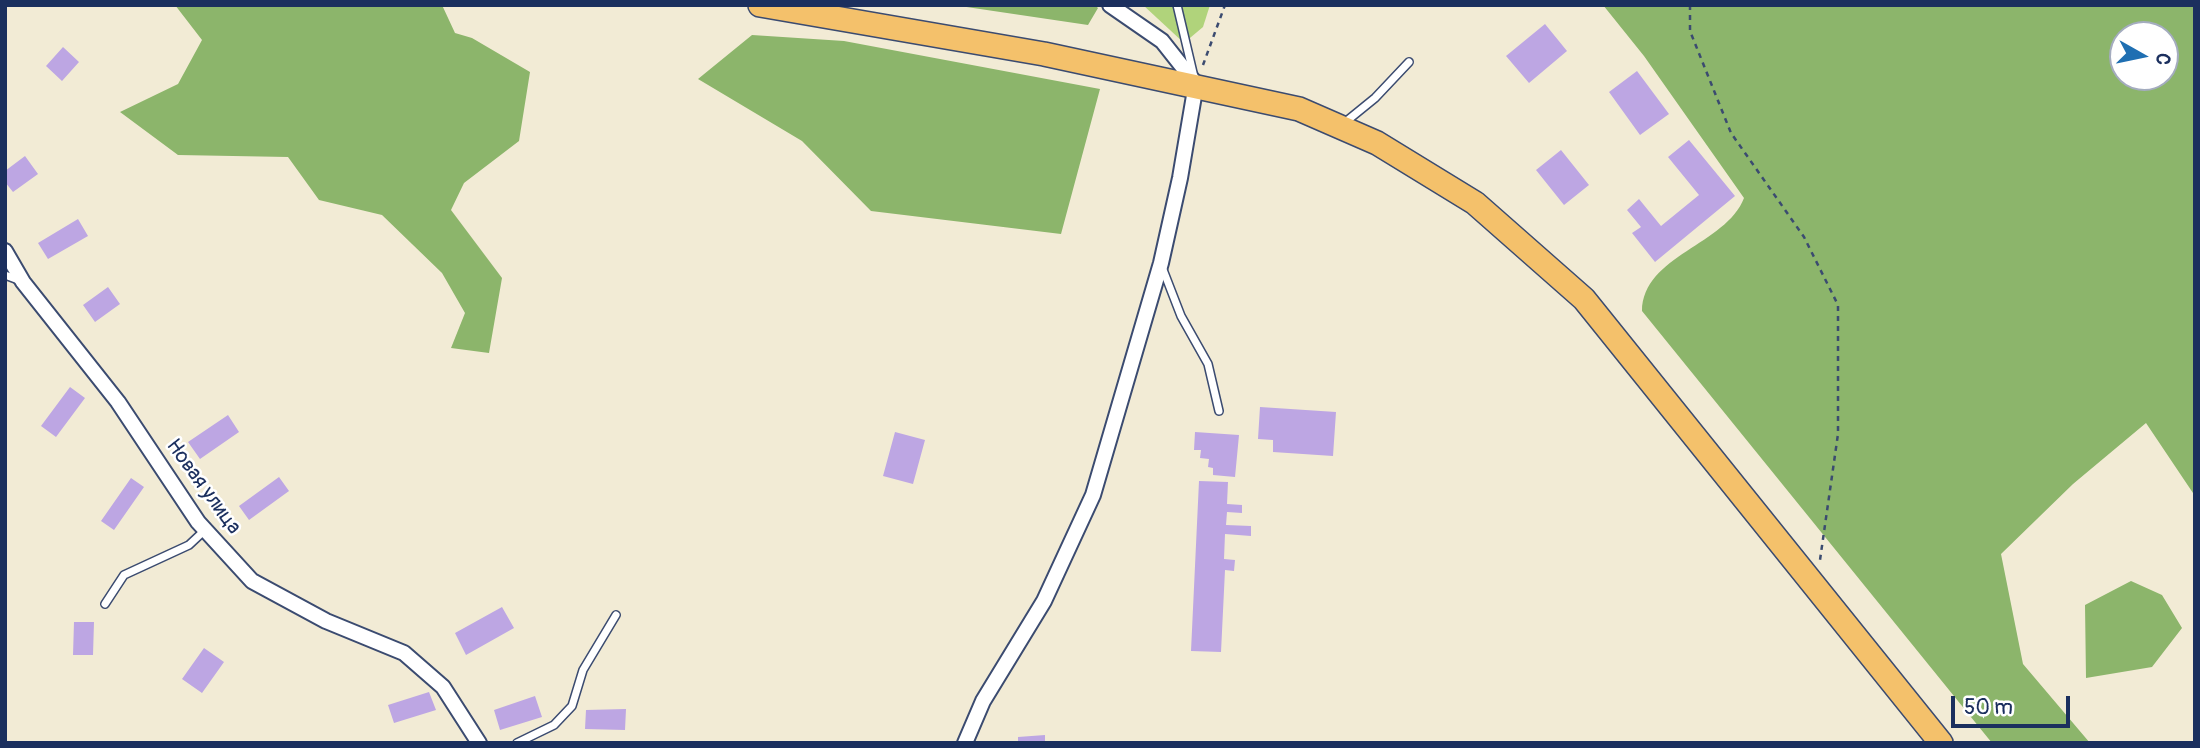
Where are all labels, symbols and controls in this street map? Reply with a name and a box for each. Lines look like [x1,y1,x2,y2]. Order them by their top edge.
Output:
north arrow [2109,21,2179,91]
text: С [2150,51,2176,67]
street label: Новая улица [160,435,246,539]
scale bar [1955,682,2074,726]
text: 50 m [1964,694,2013,721]

